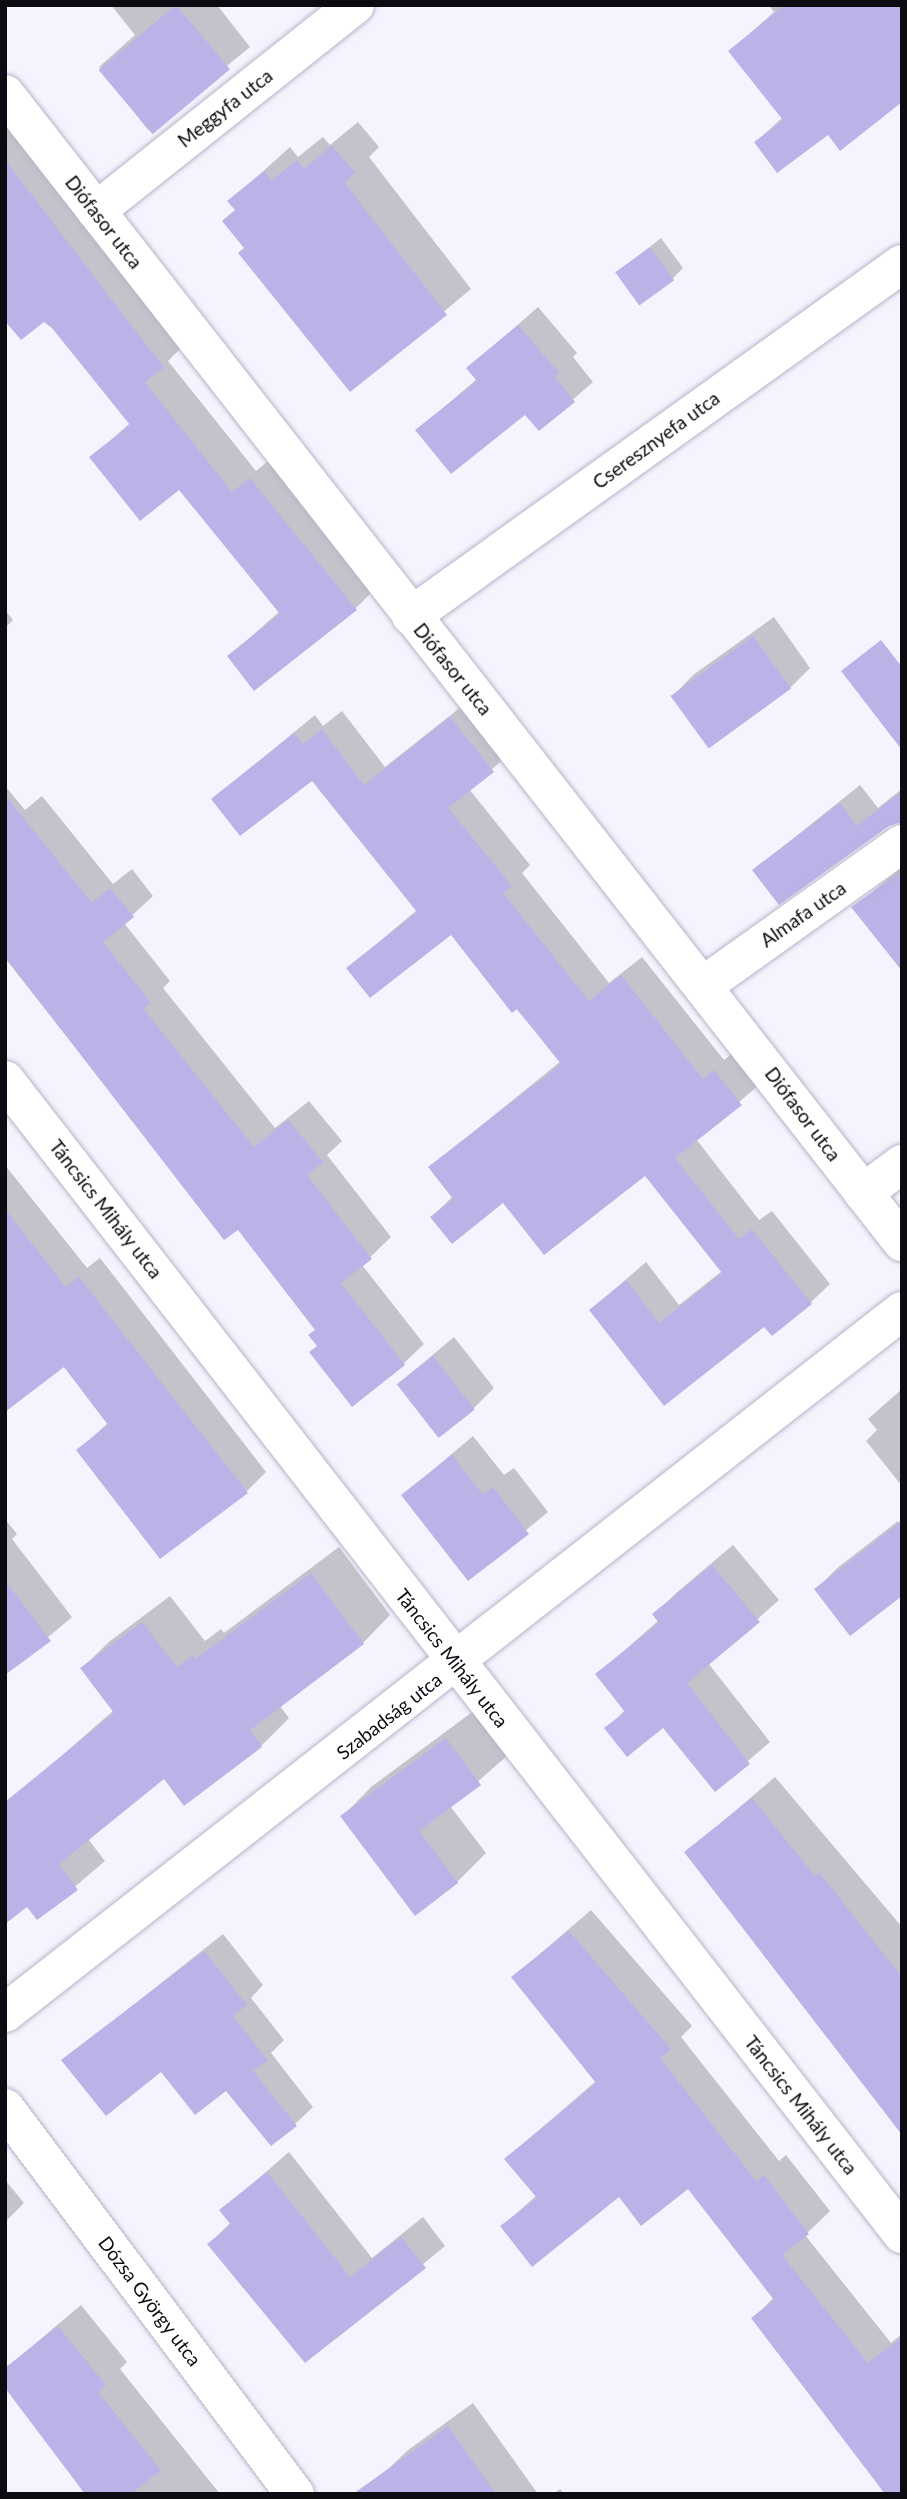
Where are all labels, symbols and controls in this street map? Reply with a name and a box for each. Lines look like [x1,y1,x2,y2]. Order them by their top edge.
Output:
street label: Meggyfa utca [173,64,277,152]
street label: Diófasor utca [61,171,147,273]
street label: Cseresznyefa utca [588,386,724,494]
street label: Diófasor utca [409,618,497,720]
street label: Almafa utca [756,876,850,952]
street label: Diófasor utca [760,1062,846,1166]
street label: Táncsics Mihály utca [45,1135,167,1283]
street label: Táncsics Mihály utca [391,1584,513,1732]
street label: Szabadság utca [332,1668,446,1764]
street label: Táncsics Mihály utca [740,2031,862,2179]
street label: Dózsa György utca [94,2231,206,2371]

